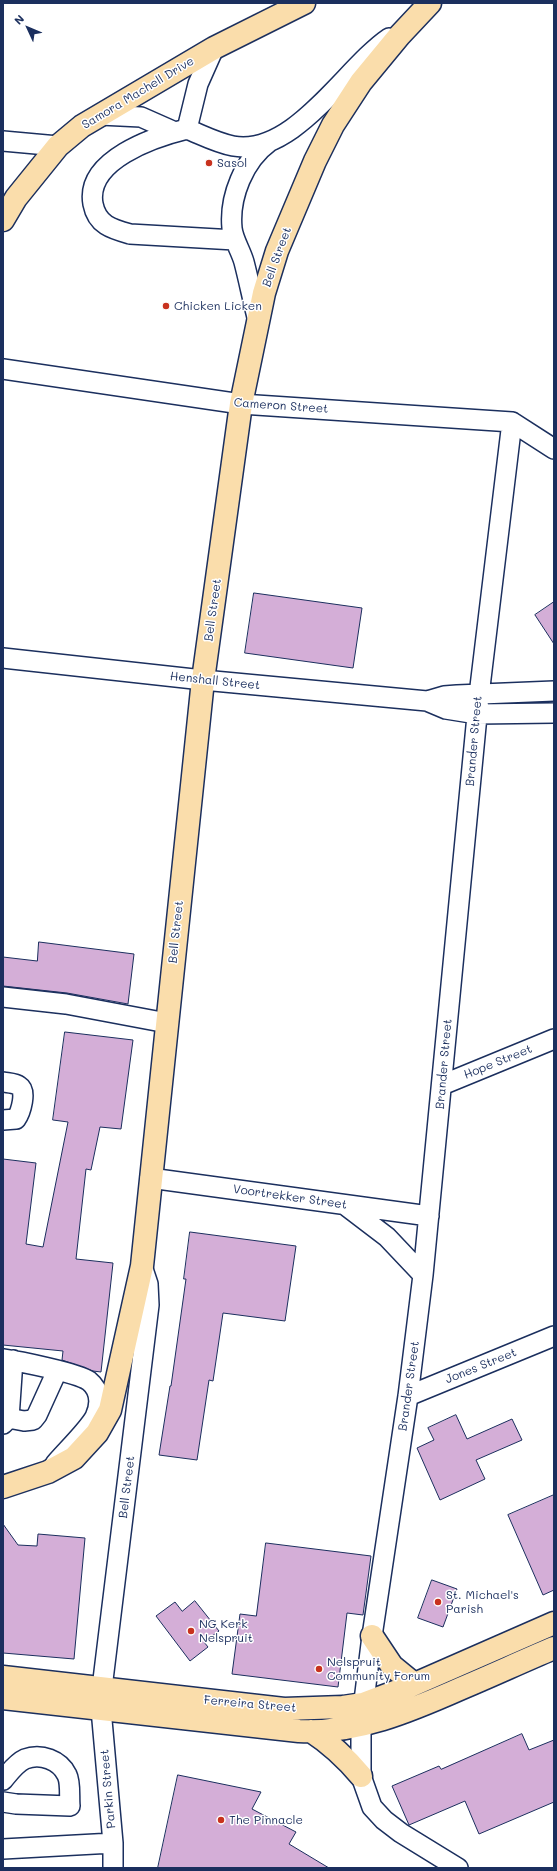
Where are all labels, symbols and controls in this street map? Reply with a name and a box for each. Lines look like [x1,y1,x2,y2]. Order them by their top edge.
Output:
north arrow [8,8,48,48]
text: N [11,11,27,28]
street label: Samora Machell Drive [79,54,197,132]
place label: Sasol [217,156,247,170]
marker: Sasol [204,158,214,168]
street label: Bell Street [259,225,295,289]
place label: Chicken Licken [174,299,262,313]
marker: Chicken Licken [161,301,171,311]
street label: Cameron Street [233,396,329,416]
street label: Bell Street [201,578,225,642]
street label: Henshall Street [169,669,261,693]
street label: Brander Street [463,695,485,787]
street label: Bell Street [166,900,186,964]
street label: Brander Street [433,1018,455,1110]
street label: Hope Street [462,1042,534,1082]
street label: Voortrekker Street [232,1182,348,1212]
street label: Brander Street [396,1340,422,1432]
street label: Jones Street [443,1345,519,1387]
street label: Bell Street [116,1455,138,1519]
place label: St. Michael's Parish [446,1588,519,1616]
marker: St. Michael's Parish [433,1597,443,1607]
place label: NG Kerk Nelspruit [199,1617,253,1645]
marker: NG Kerk Nelspruit [186,1626,196,1636]
place label: Nelspruit Community Forum [327,1655,430,1683]
marker: Nelspruit Community Forum [314,1664,324,1674]
street label: Ferreira Street [203,1693,297,1715]
street label: Parkin Street [97,1749,119,1829]
place label: The Pinnacle [229,1813,303,1827]
marker: The Pinnacle [216,1815,226,1825]

